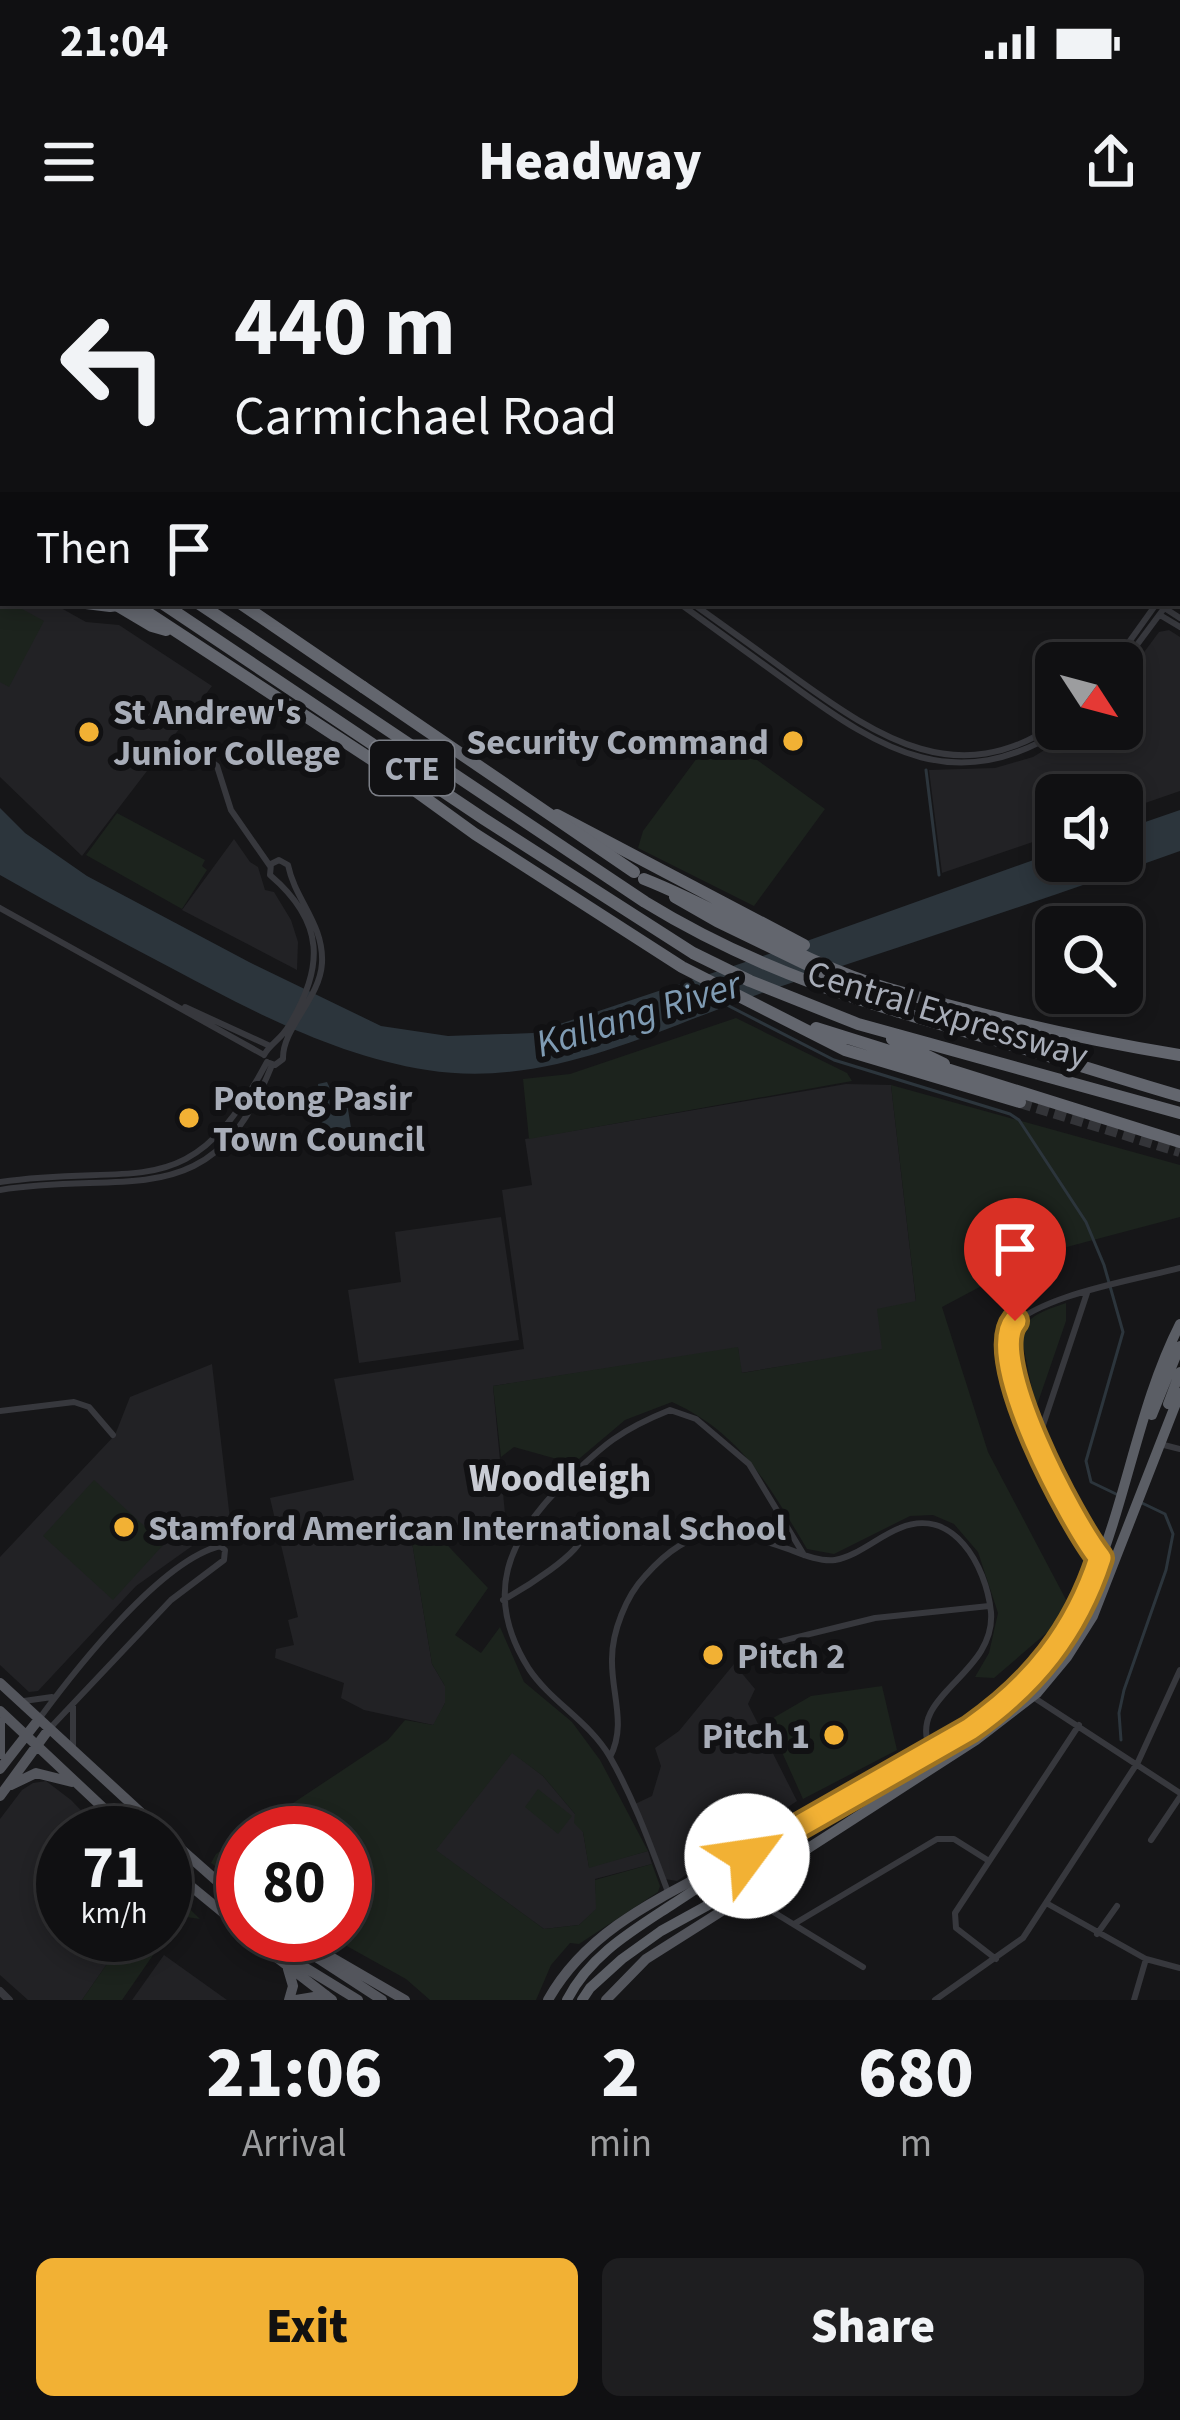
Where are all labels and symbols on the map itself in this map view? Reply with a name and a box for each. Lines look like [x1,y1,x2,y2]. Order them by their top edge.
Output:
north arrow [1035,642,1143,750]
place label: St Andrew's Junior College [113,687,341,779]
place label: Security Command [466,717,769,768]
marker: St Andrew's Junior College [76,719,102,745]
marker: Security Command [780,728,806,754]
road number: CTE [370,741,454,795]
street label: Central Expressway [801,948,1094,1081]
water label: Kallang River [529,957,750,1073]
place label: Potong Pasir Town Council [213,1073,425,1165]
marker: Potong Pasir Town Council [176,1105,202,1131]
pin [964,1198,1066,1321]
district label: Woodleigh [469,1451,651,1507]
place label: Stamford American International School [148,1503,786,1554]
marker: Stamford American International School [111,1514,137,1540]
place label: Pitch 2 [737,1631,845,1682]
marker: Pitch 2 [700,1642,726,1668]
place label: Pitch 1 [702,1711,810,1762]
marker: Pitch 1 [821,1722,847,1748]
position arrow [684,1793,810,1919]
speed limit sign: 80 [216,1806,372,1962]

